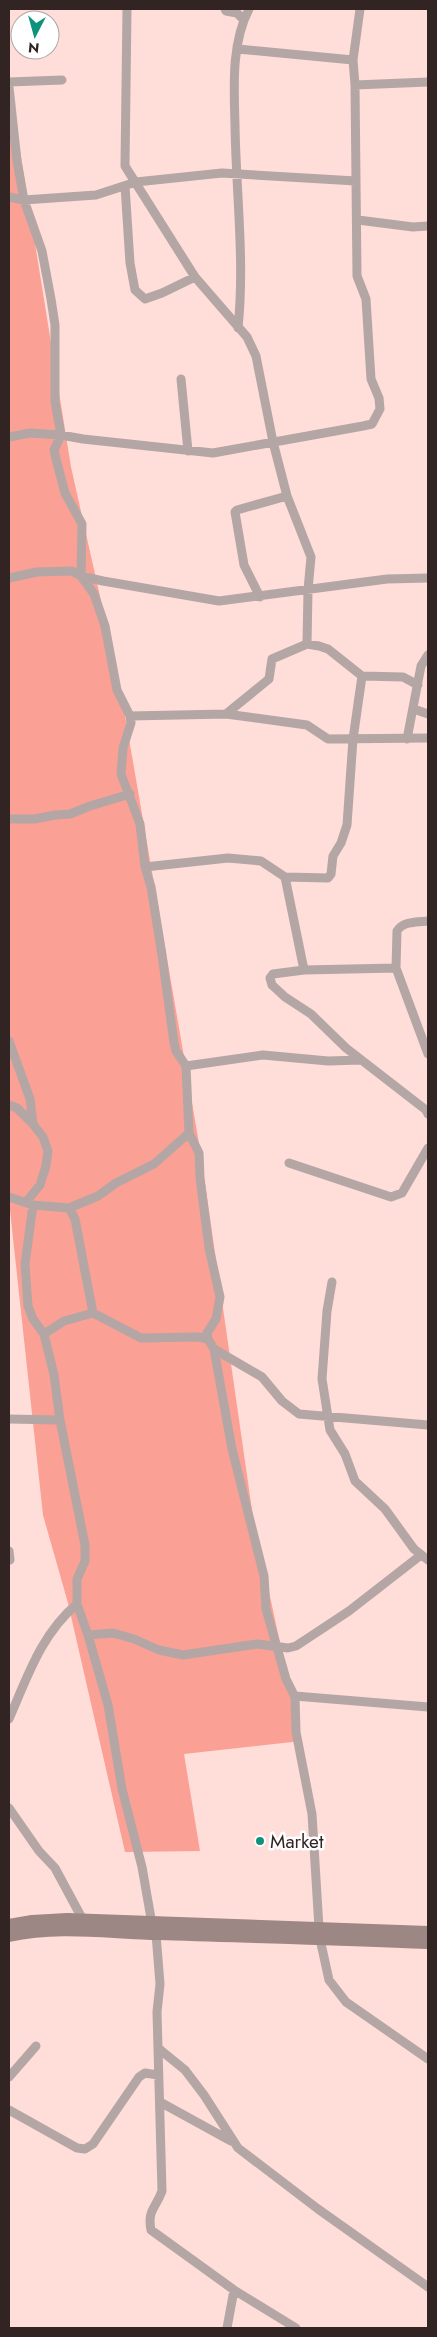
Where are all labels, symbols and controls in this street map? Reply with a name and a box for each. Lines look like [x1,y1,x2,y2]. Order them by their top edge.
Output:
north arrow [10,10,60,60]
text: N [27,37,40,58]
place label: Market [270,1828,324,1855]
marker: Market [254,1835,266,1847]

